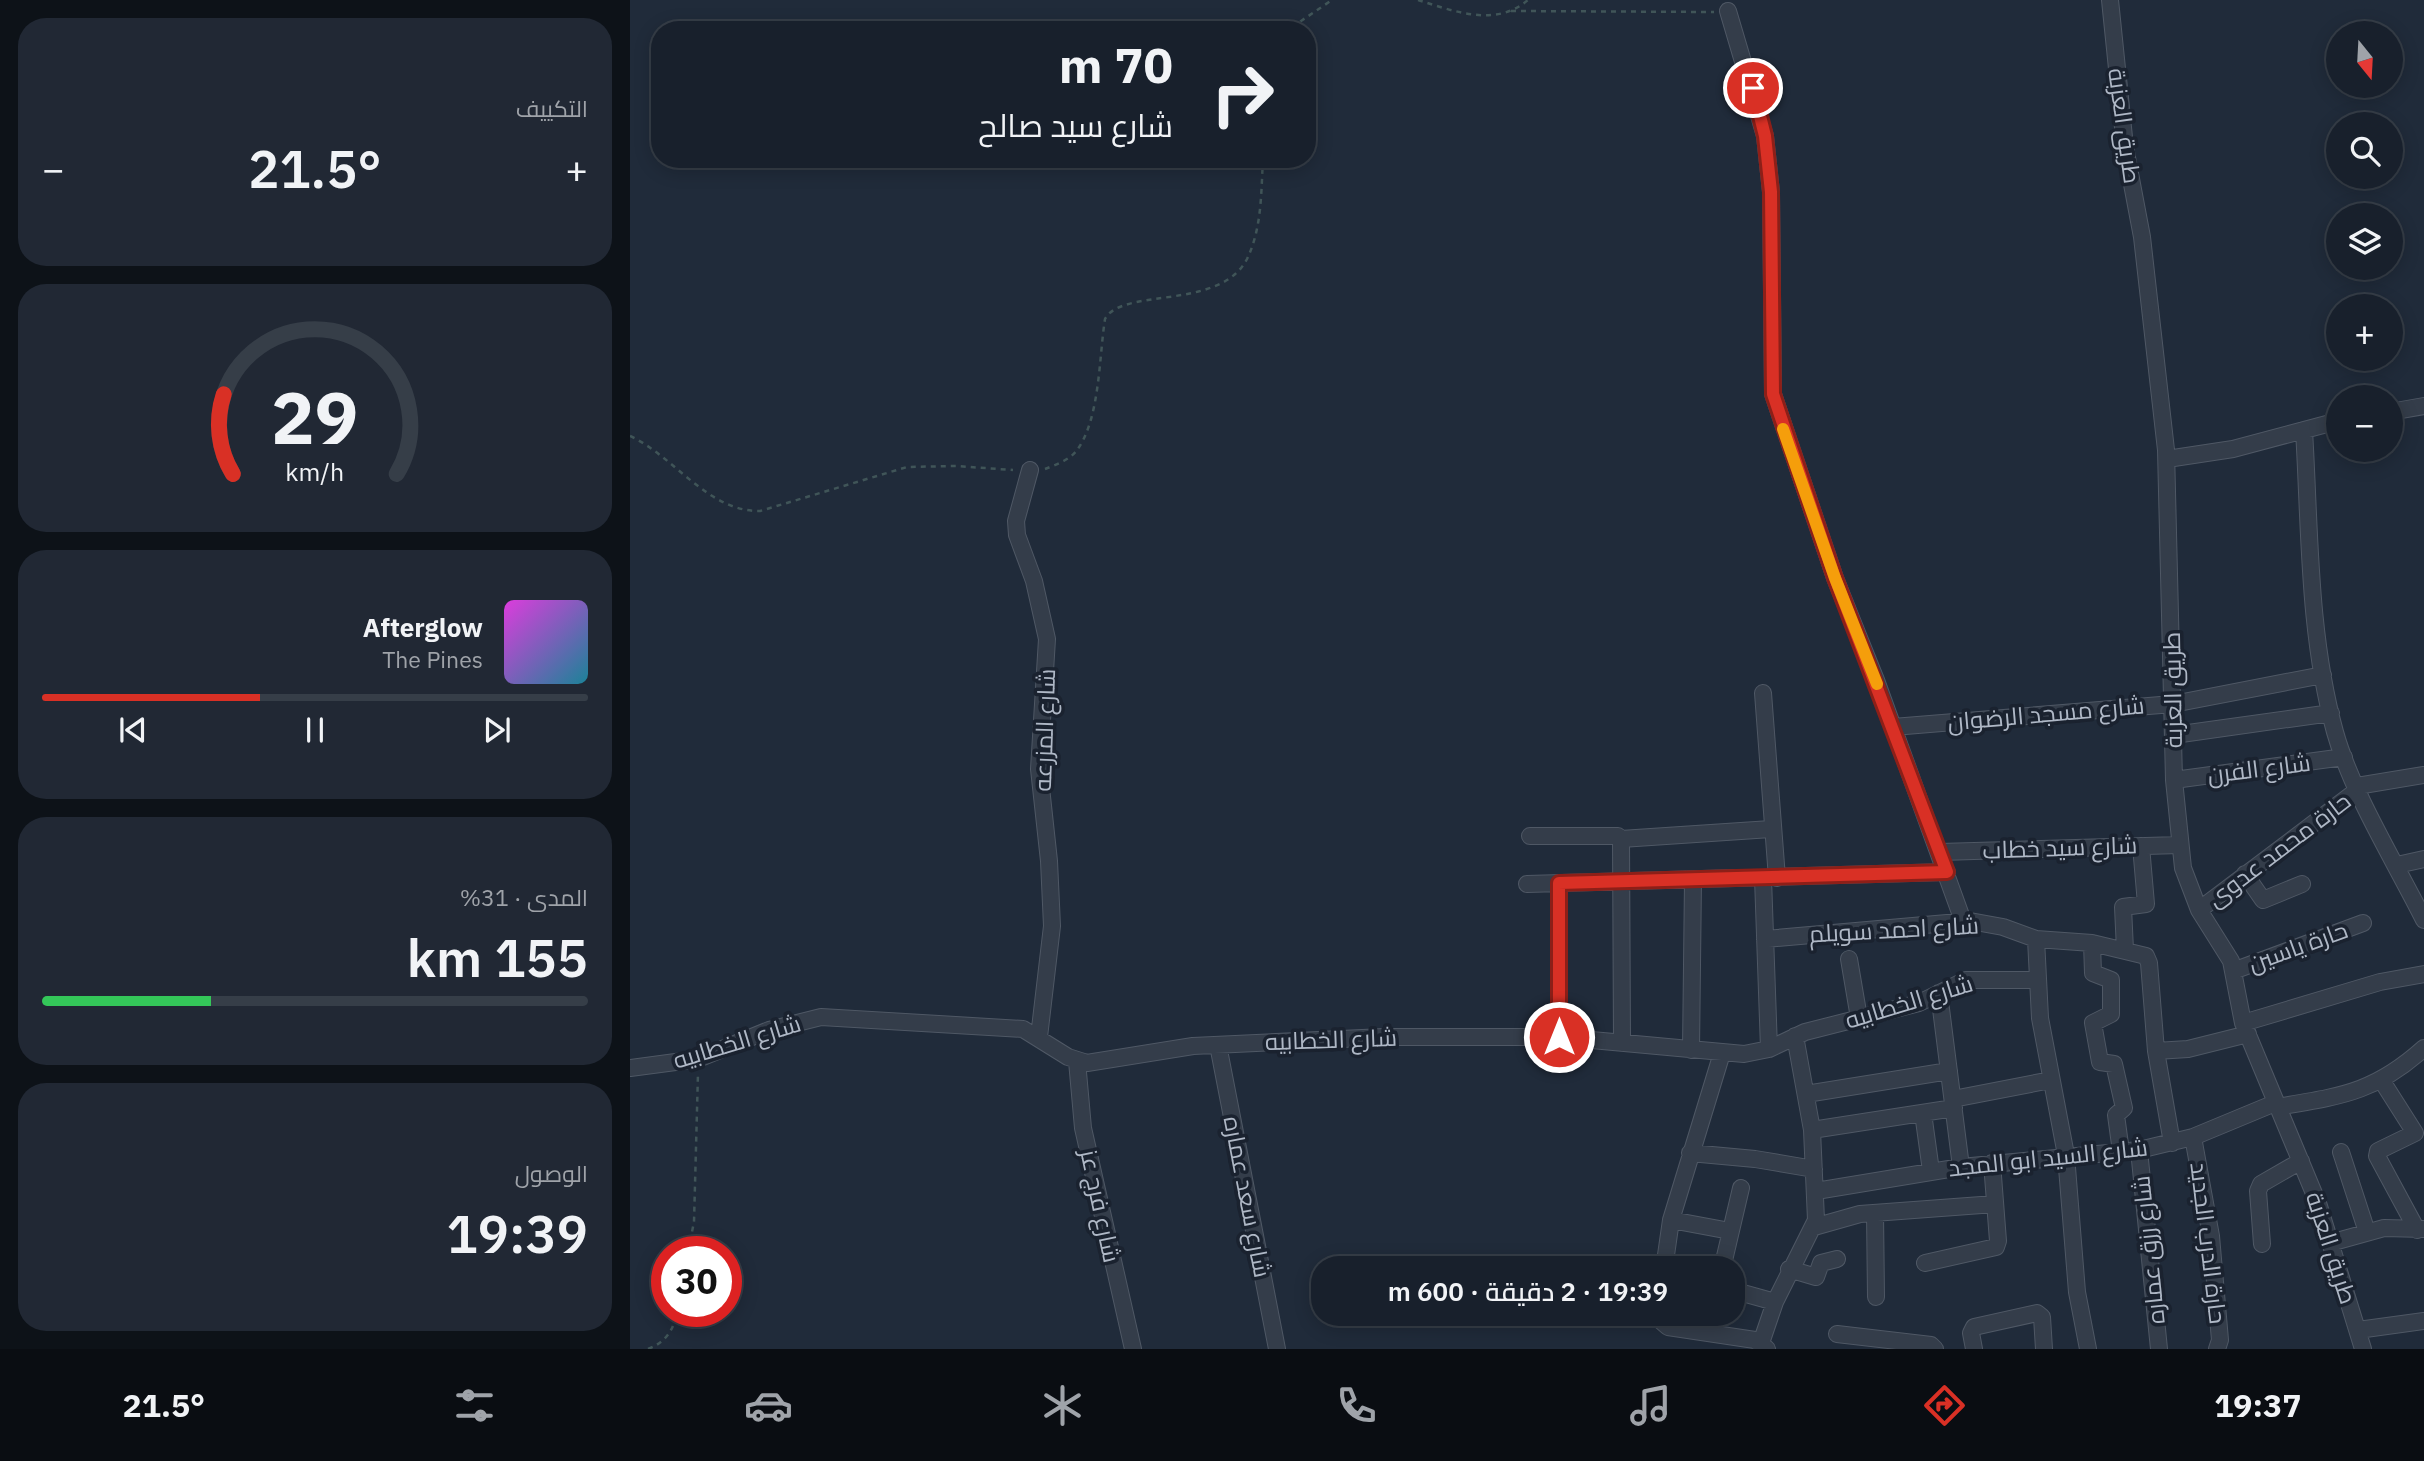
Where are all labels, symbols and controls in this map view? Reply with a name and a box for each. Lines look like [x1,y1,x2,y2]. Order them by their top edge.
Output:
north arrow [2326,21,2403,98]
map controls [2326,21,2403,462]
text: 70 m [1059,33,1173,96]
icon: right [1197,49,1288,140]
pin [1723,58,1783,118]
street label: طريق العزبة [2101,66,2149,186]
icon: arrive [1734,69,1772,107]
text: التكييف [516,93,588,123]
text: شارع سيد صالح [978,104,1173,146]
button: search [2326,112,2403,189]
text: 21.5° [248,135,382,202]
text: − [42,144,65,193]
text: + [565,144,588,193]
button: layers [2326,203,2403,280]
button: + [2326,294,2403,371]
text: 29 [271,370,359,465]
button: − [2326,385,2403,462]
text: km/h [286,455,344,488]
text: Afterglow [363,610,483,644]
street label: طريق العزبة [2155,632,2189,748]
text: The Pines [382,644,483,674]
street label: شارع المزرعه [1026,668,1063,792]
street label: شارع مسجد الرضوان [1946,688,2146,739]
icon: previous [114,711,152,749]
icon: pause [296,711,334,749]
icon: next [478,711,516,749]
street label: شارع الفرن [2205,746,2312,791]
street label: حارة محمد عدوى [2200,784,2357,914]
street label: شارع سيد خطاب [1982,828,2138,867]
text: المدى · 31% [460,882,588,912]
street label: شارع احمد سويلم [1808,909,1980,950]
street label: حارة ياسين [2244,913,2352,979]
text: 155 km [407,924,588,991]
street label: شارع الخطابيه [1841,966,1977,1037]
position arrow [1522,1000,1596,1074]
street label: شارع الخطابيه [669,1006,805,1077]
street label: شارع الخطابيه [1264,1021,1398,1058]
street label: شارع سعد عماره [1216,1113,1279,1280]
street label: شارع السيد ابو المجد [1947,1131,2149,1184]
street label: شارع فرج عز [1072,1144,1129,1266]
text: الوصول [515,1158,588,1188]
street label: حارة الدرب الجديد [2183,1160,2235,1326]
street label: شارع رزق عماره [2124,1174,2173,1326]
street label: طريق العزبة [2299,1187,2365,1308]
text: 19:39 [447,1200,588,1267]
speed limit sign: 30 [651,1236,742,1327]
text: 19:39 · 2 دقيقة · 600 m [1388,1274,1668,1308]
icon: filters [450,1381,499,1430]
icon: car [744,1381,793,1430]
icon: climate [1038,1381,1087,1430]
icon: phone [1332,1381,1381,1430]
icon: music [1626,1381,1675,1430]
icon: directions [1920,1381,1969,1430]
text: 21.5° [123,1384,205,1426]
text: 19:37 [2214,1384,2302,1426]

